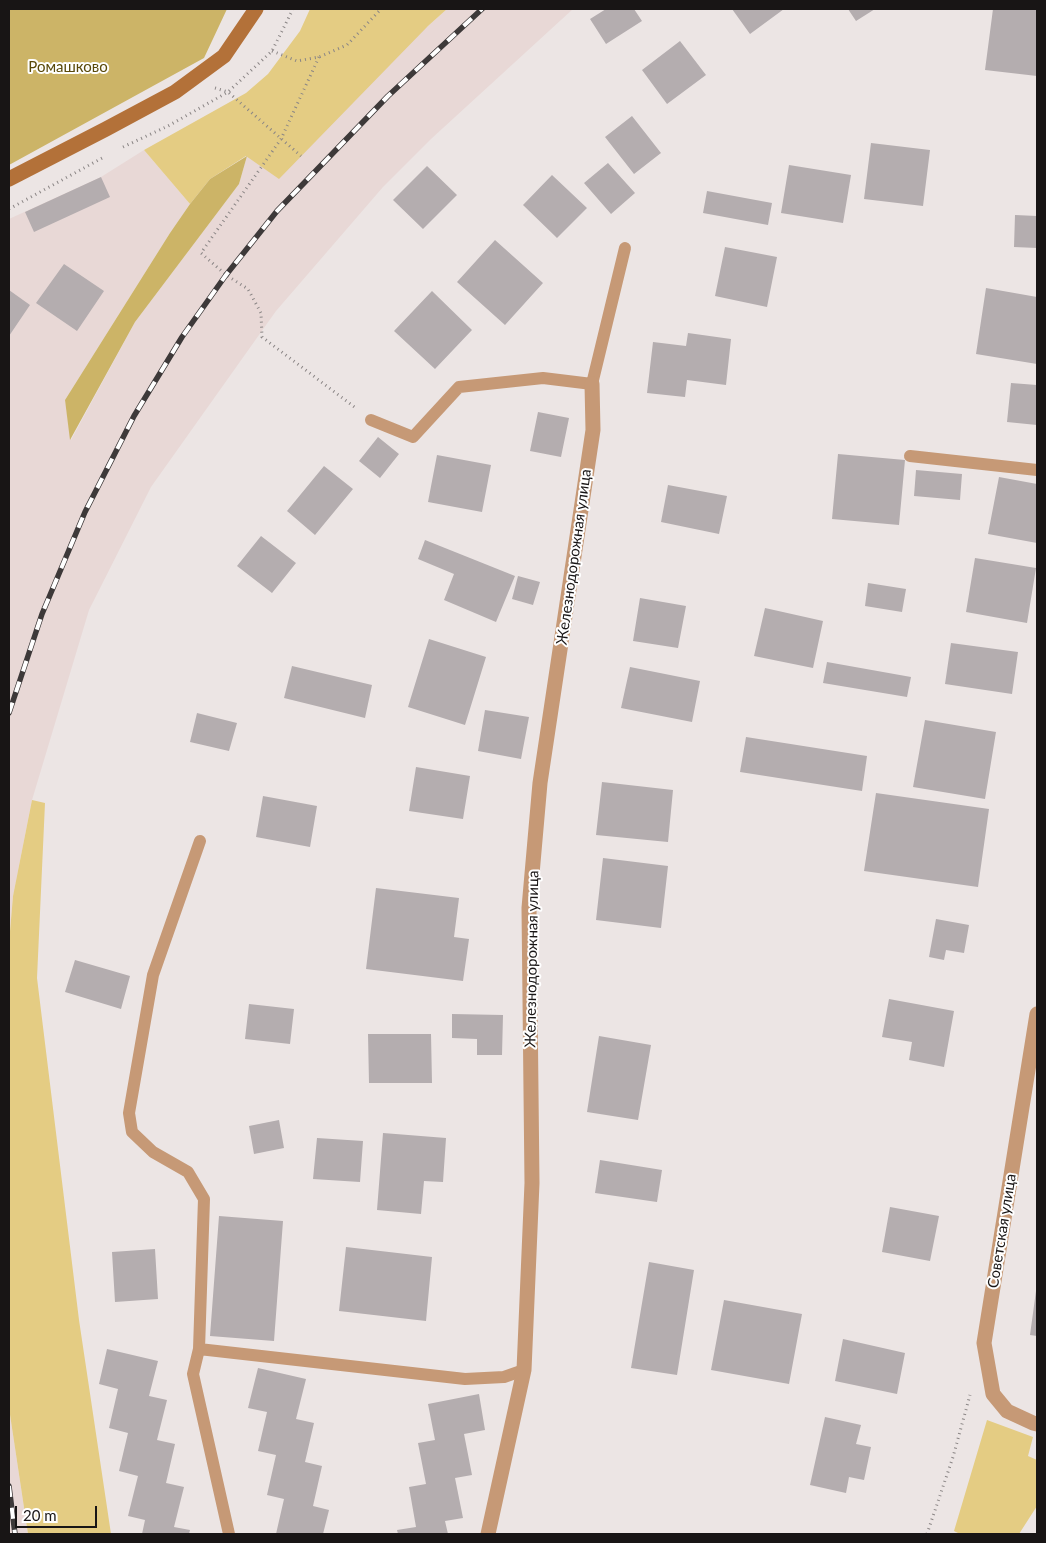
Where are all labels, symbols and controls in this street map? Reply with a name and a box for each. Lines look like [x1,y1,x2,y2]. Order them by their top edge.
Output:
park label: Ромашково [28,58,108,76]
street label: Железнодорожная улица [553,468,595,646]
street label: Железнодорожная улица [521,870,543,1048]
street label: Советская улица [984,1173,1020,1289]
scale bar [18,1496,100,1528]
text: 20 m [23,1506,57,1524]

